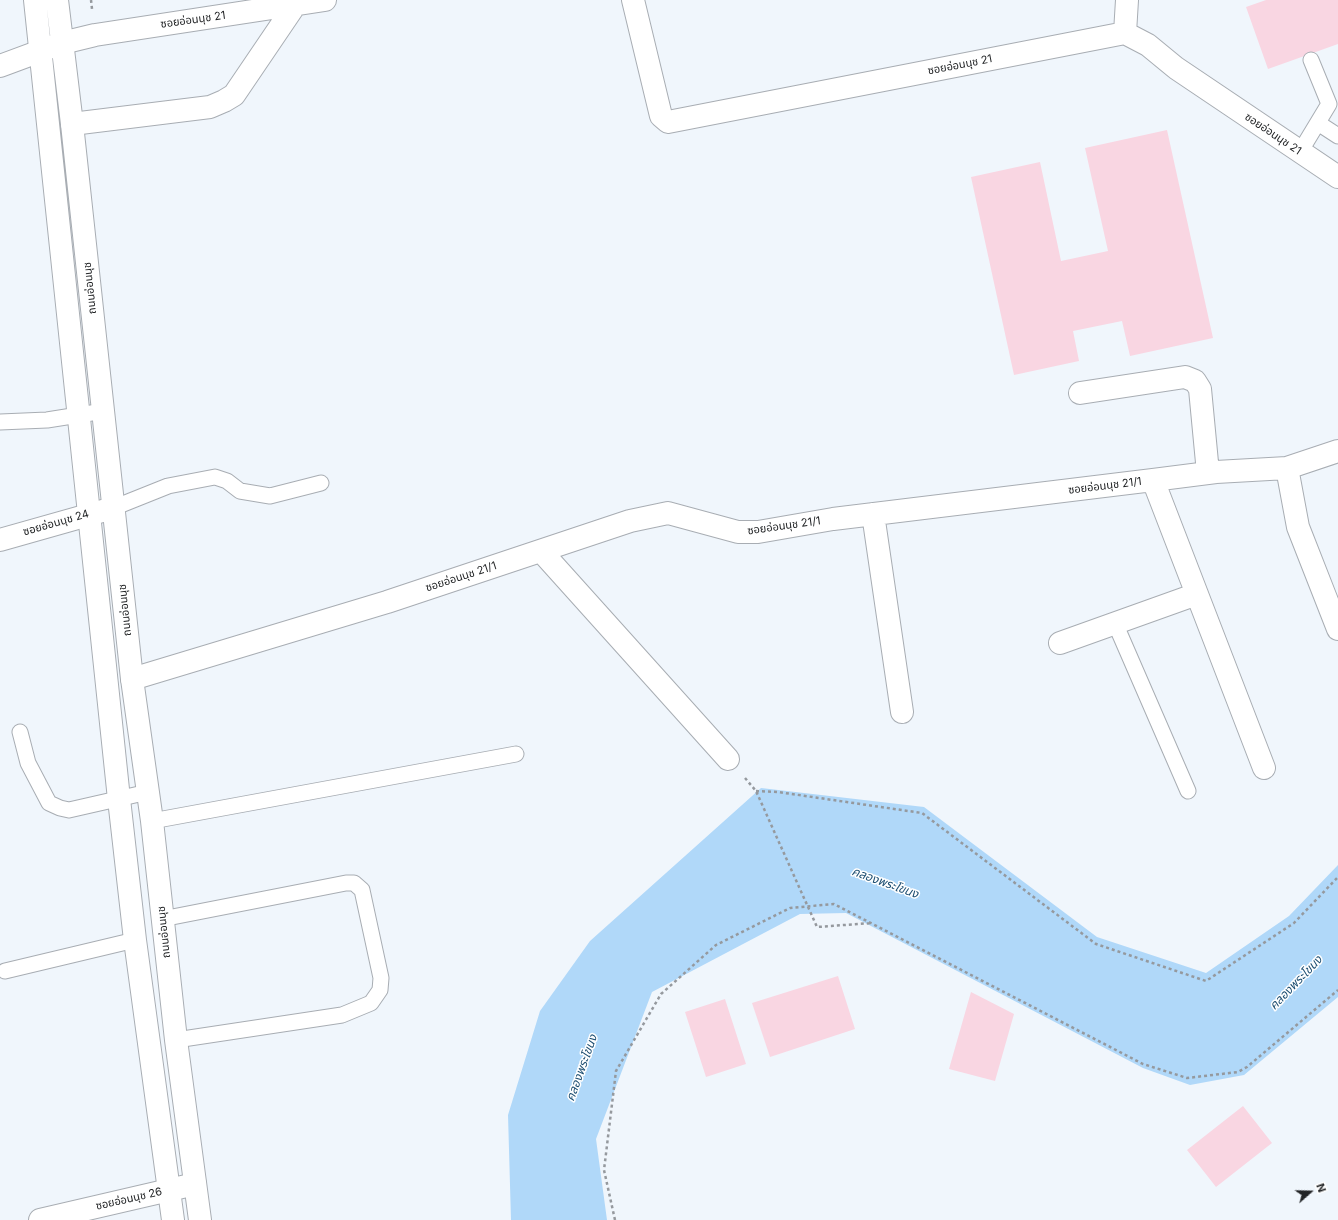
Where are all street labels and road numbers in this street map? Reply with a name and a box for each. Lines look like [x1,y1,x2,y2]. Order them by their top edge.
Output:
street label: ซอยอ่อนนุช 21 [160,9,226,31]
street label: ซอยอ่อนนุช 21 [927,52,993,78]
street label: ซอยอ่อนนุช 21 [1242,110,1304,158]
street label: ถนนอ่อนนุช [81,261,99,315]
street label: ซอยอ่อนนุช 21/1 [1068,475,1142,497]
street label: ซอยอ่อนนุช 24 [22,507,90,539]
street label: ซอยอ่อนนุช 21/1 [747,514,821,538]
street label: ซอยอ่อนนุช 21/1 [424,559,498,595]
street label: ถนนอ่อนนุช [116,583,134,637]
street label: ถนนอ่อนนุช [155,905,173,959]
street label: ซอยอ่อนนุช 26 [95,1185,163,1213]

